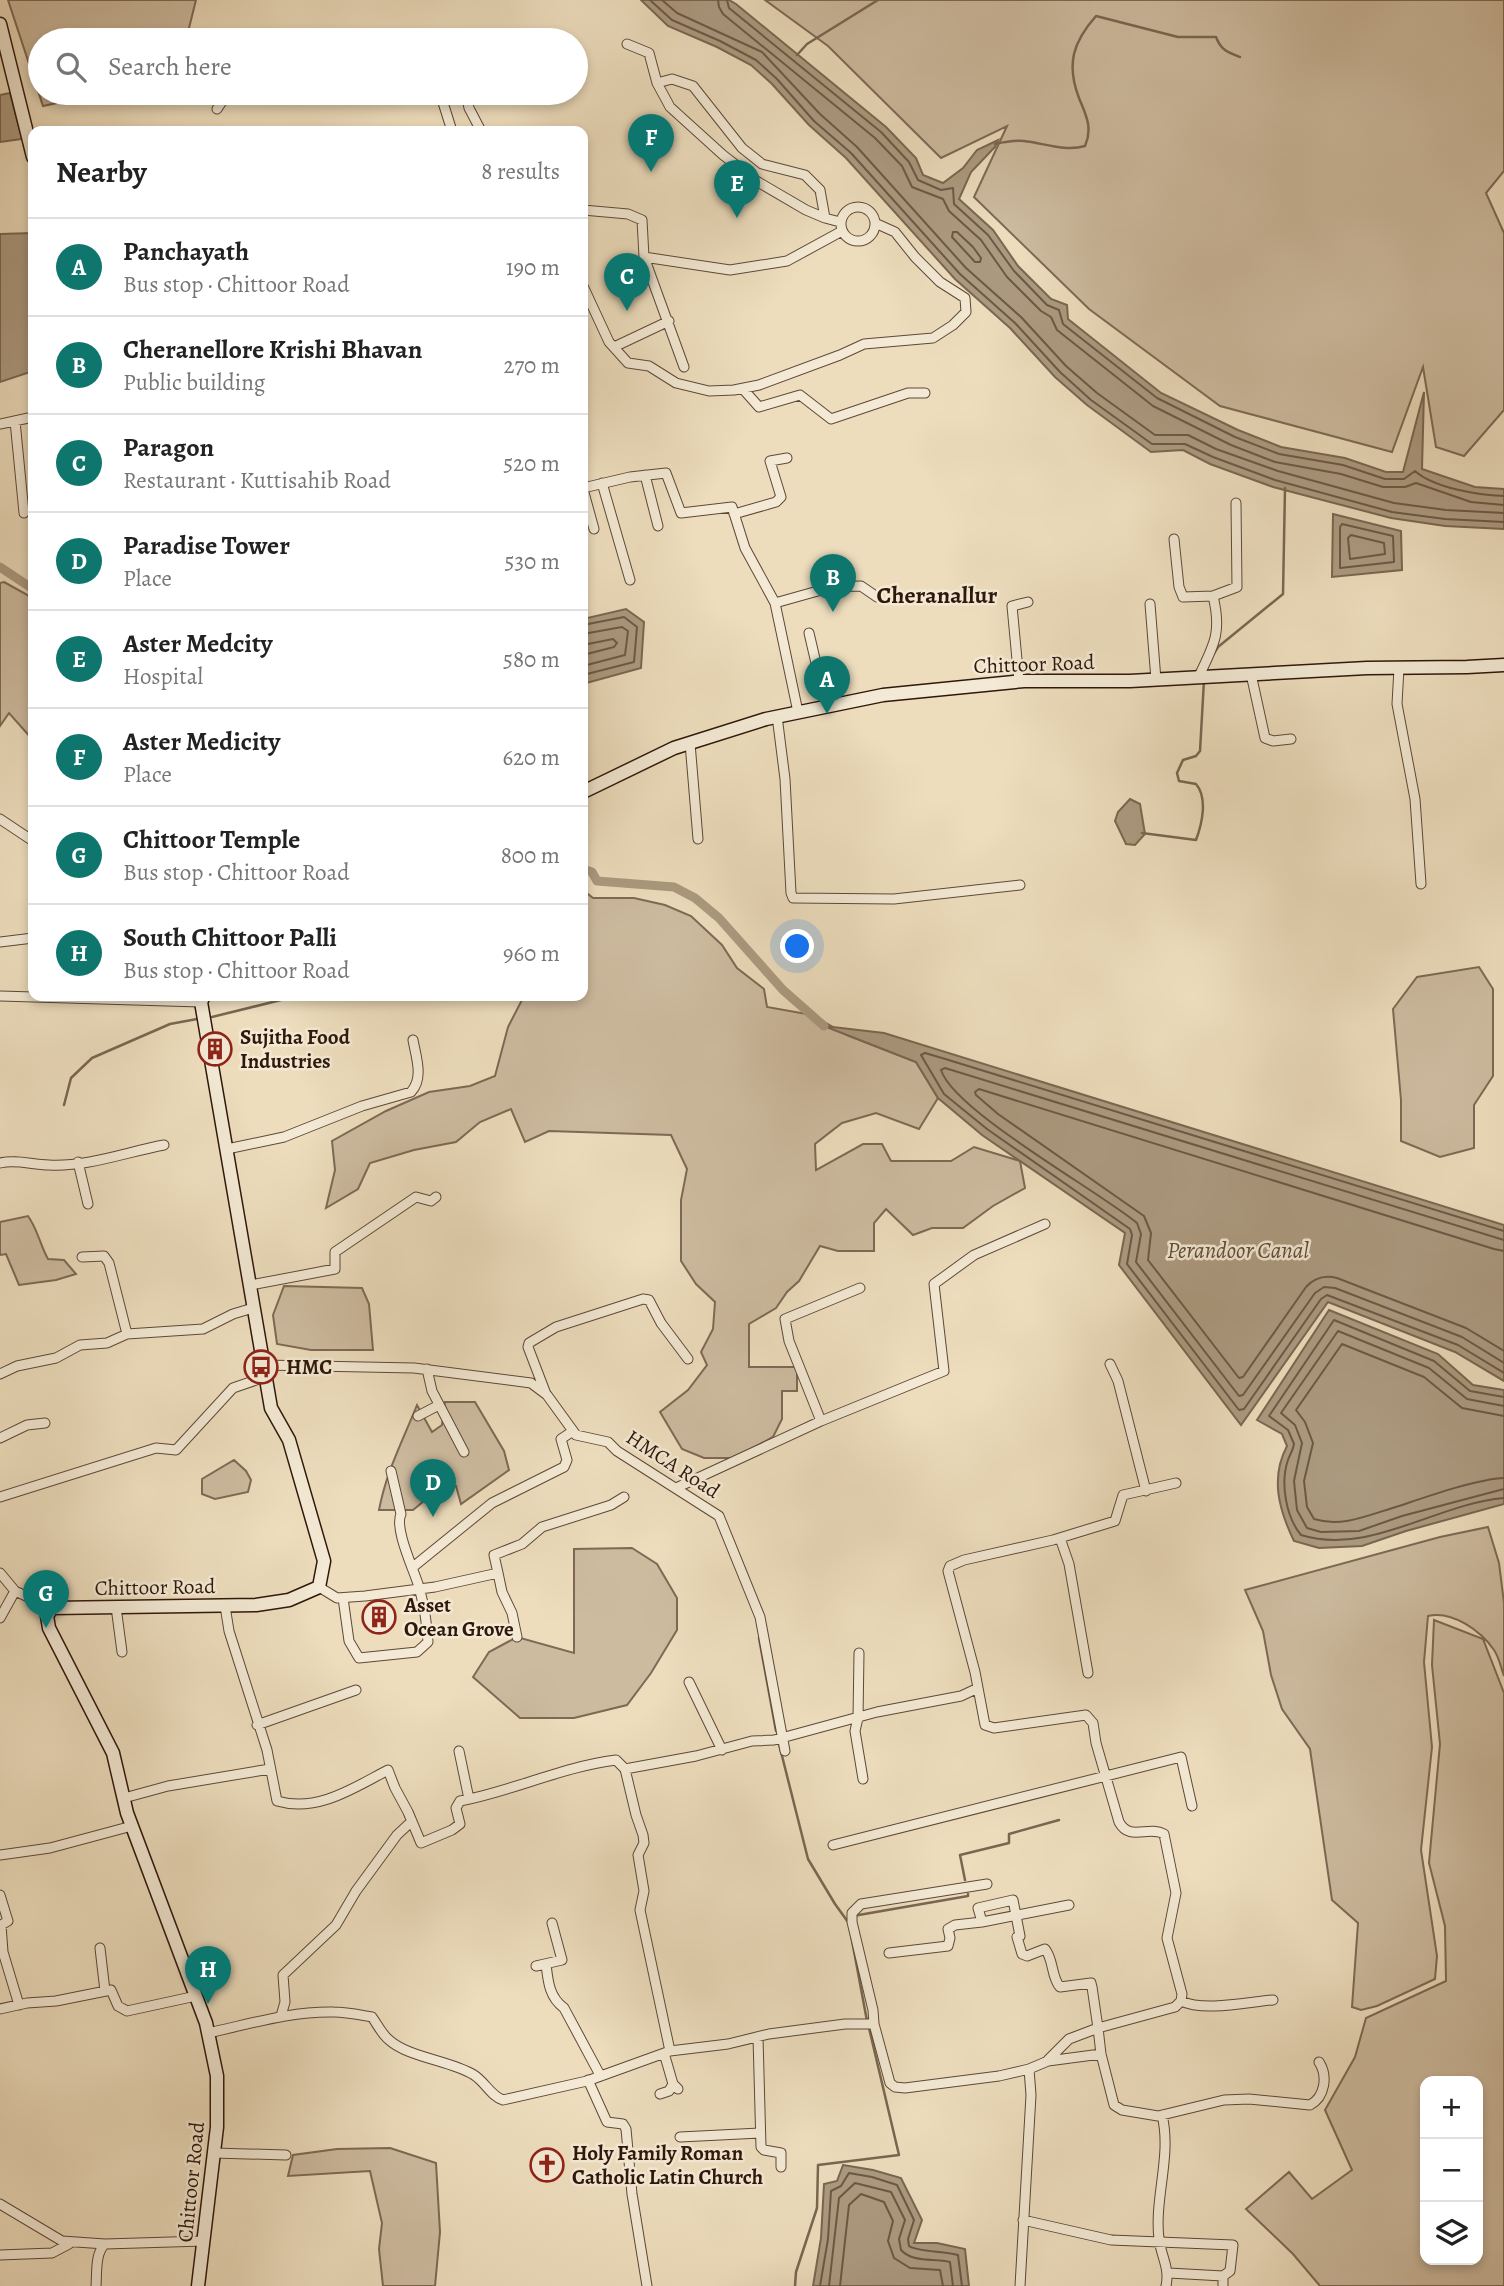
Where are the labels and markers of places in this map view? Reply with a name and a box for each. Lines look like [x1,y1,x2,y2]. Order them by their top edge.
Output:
pin: F [628,114,674,172]
pin: E [714,160,760,218]
pin: C [604,253,650,311]
pin: B [810,554,856,612]
pin: A [804,656,850,714]
place label: Sujitha Food Industries [240,1023,351,1075]
building icon: Sujitha Food Industries [196,1030,234,1068]
bus stop icon: HMC [242,1348,280,1386]
place label: HMC [286,1353,332,1381]
pin: D [410,1459,456,1517]
pin: G [23,1570,69,1628]
place label: Asset Ocean Grove [403,1591,514,1643]
building icon: Asset Ocean Grove [360,1598,398,1636]
pin: H [185,1946,231,2004]
place label: Holy Family Roman Catholic Latin Church [572,2139,763,2191]
church icon: Holy Family Roman Catholic Latin Church [528,2146,566,2184]

